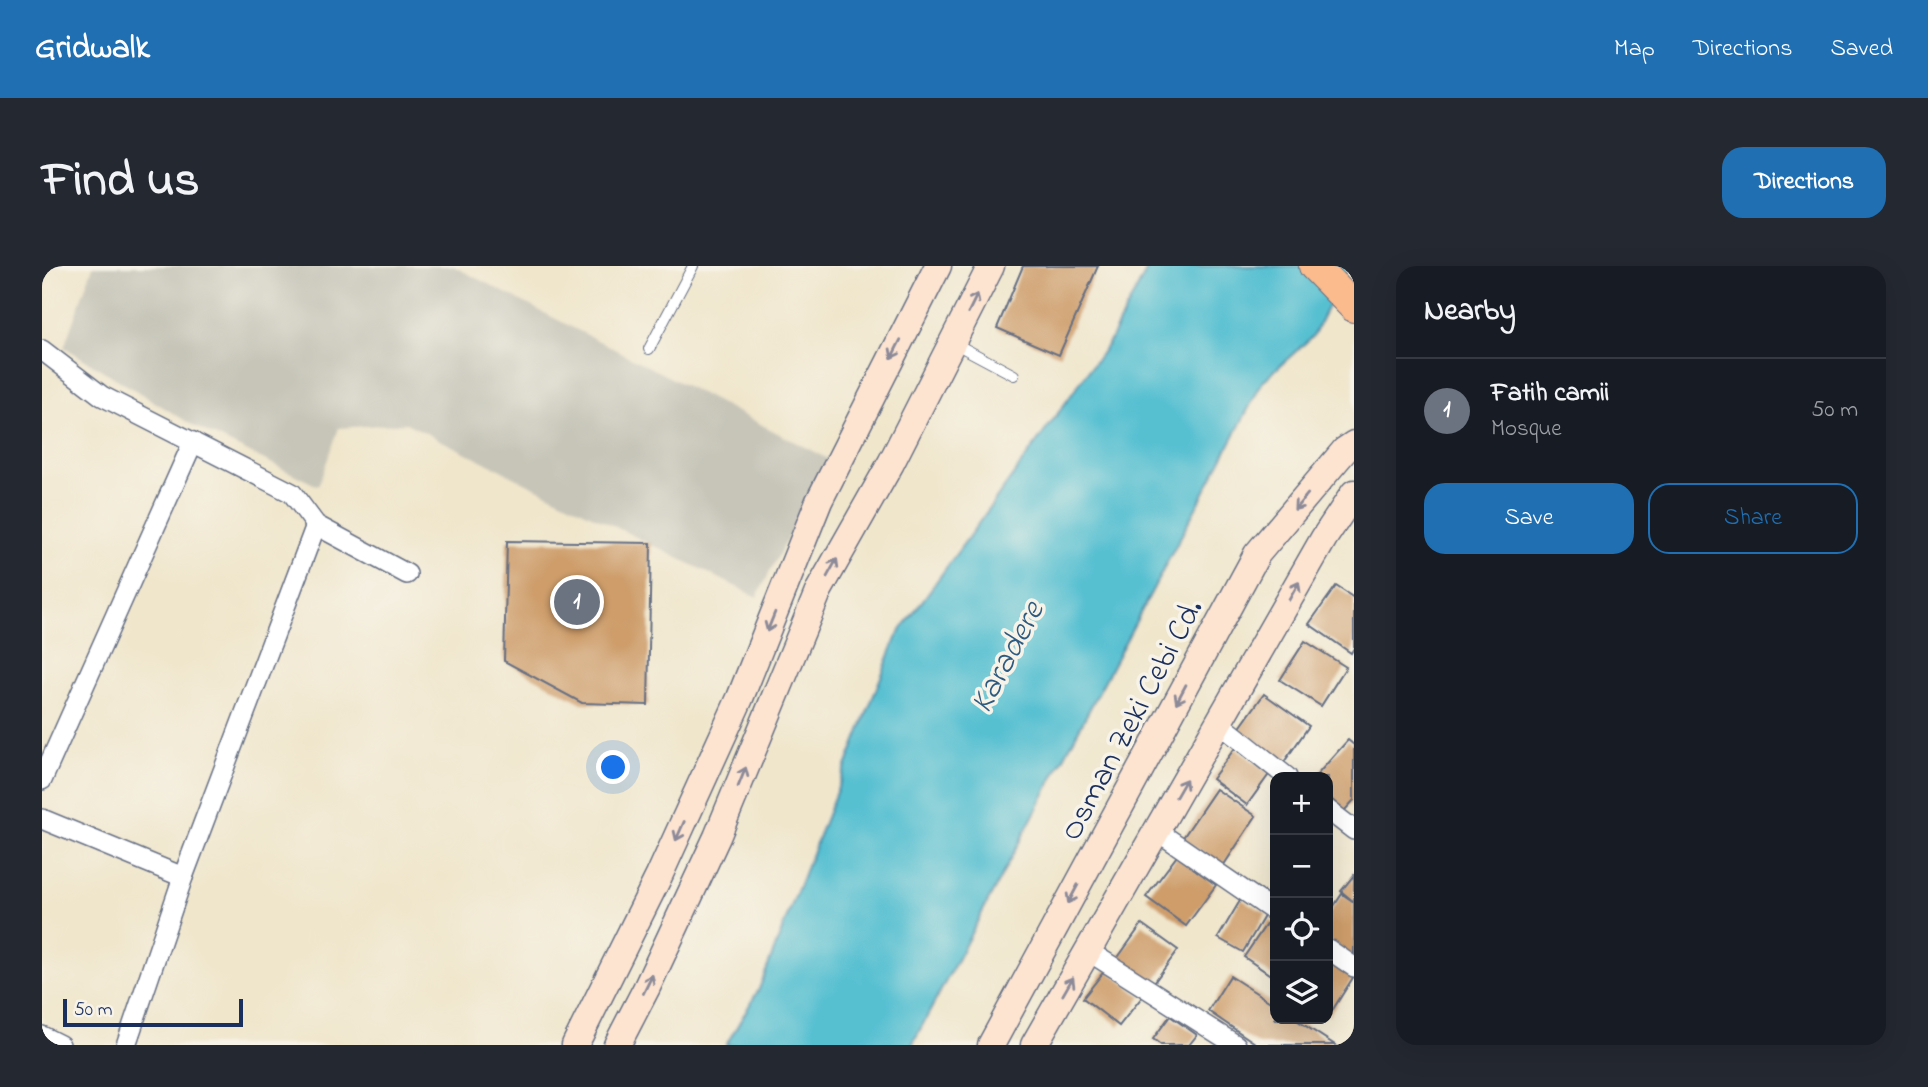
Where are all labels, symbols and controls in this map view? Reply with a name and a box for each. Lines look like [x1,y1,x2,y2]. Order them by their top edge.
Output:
text: Gridwalk [35,25,150,73]
text: Map [1614,32,1655,67]
text: Directions [1693,32,1792,67]
text: Saved [1830,32,1893,67]
text: Find us [42,146,199,218]
button: Directions [1722,147,1886,218]
text: Nearby [1424,290,1516,334]
one-way arrow [967,293,980,314]
one-way arrow [888,338,902,359]
text: Fatih camii [1491,375,1609,413]
text: 1 [1443,394,1451,427]
text: 50 m [1811,394,1858,427]
text: Mosque [1491,413,1562,446]
button: Save [1424,483,1634,554]
button: Share [1648,483,1858,554]
one-way arrow [1293,493,1309,511]
one-way arrow [825,559,839,579]
pin: 1 [554,576,600,628]
one-way arrow [1288,581,1301,602]
street label: Osman Zeki Cebi Cd. [1049,591,1217,850]
water label: Karadere [959,592,1059,722]
one-way arrow [763,611,776,633]
one-way arrow [1174,683,1188,704]
your location [596,750,630,784]
one-way arrow [736,767,749,788]
map controls [1270,772,1333,1024]
button: + [1270,772,1333,835]
one-way arrow [1174,779,1188,799]
one-way arrow [673,820,686,841]
button: − [1270,835,1333,898]
one-way arrow [1066,884,1080,904]
button: locate [1270,898,1333,961]
button: layers [1270,961,1333,1024]
one-way arrow [642,974,656,995]
one-way arrow [1061,976,1075,996]
scale bar [63,996,243,1028]
text: 50 m [74,997,113,1024]

